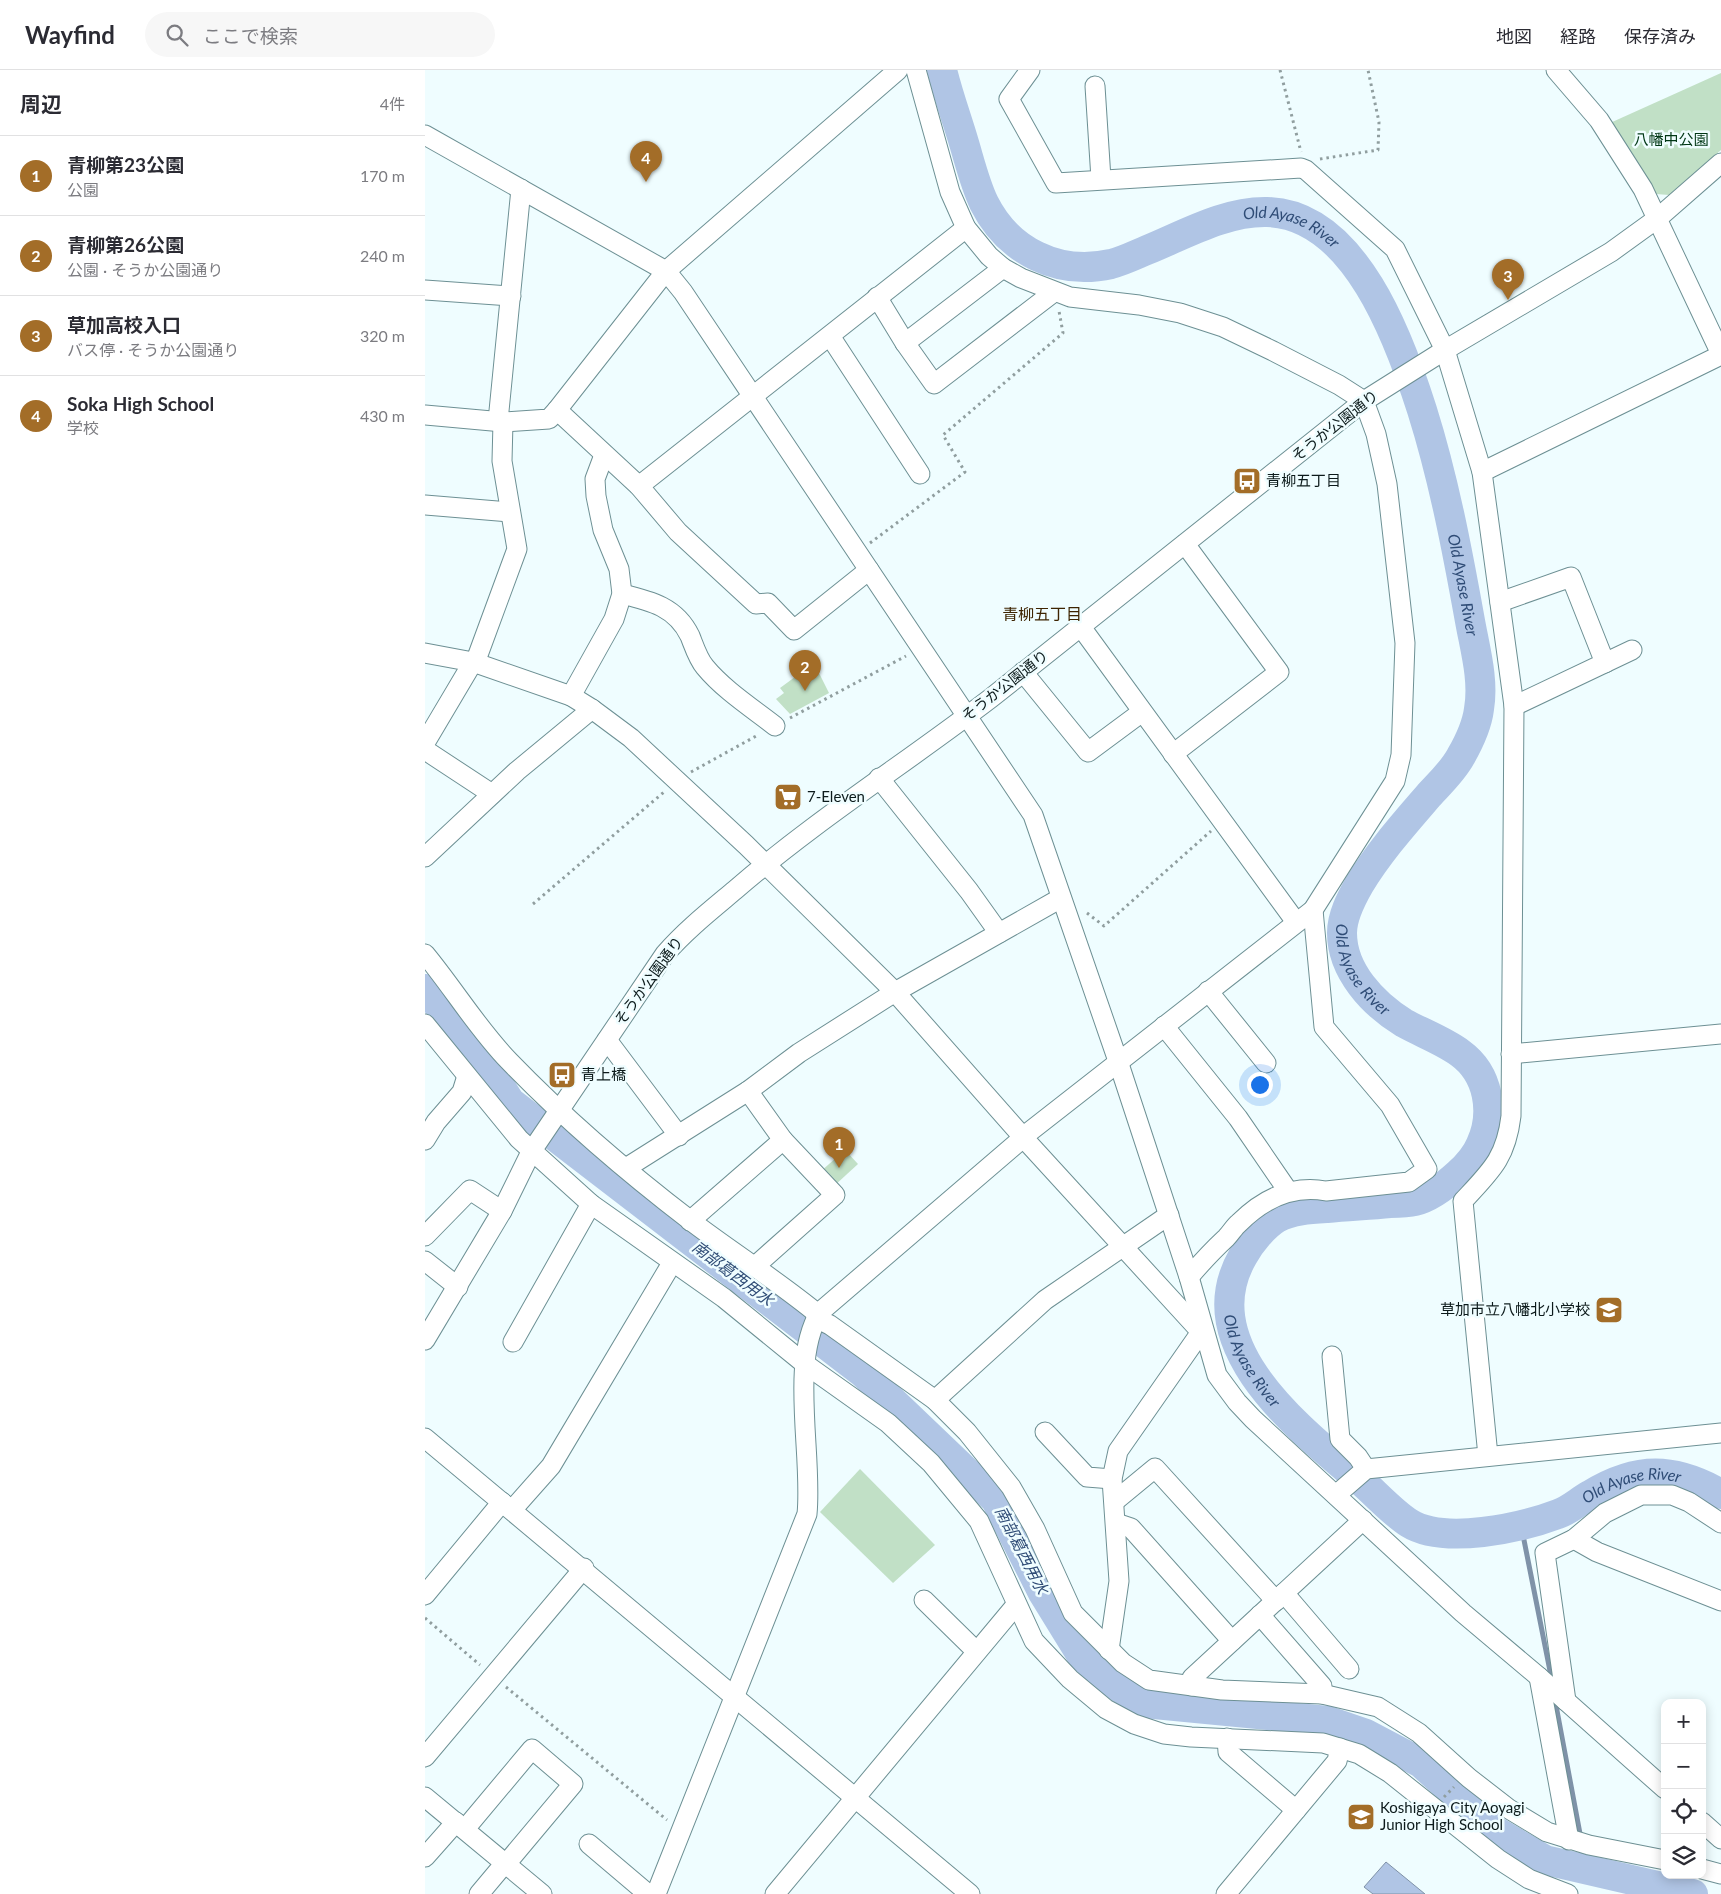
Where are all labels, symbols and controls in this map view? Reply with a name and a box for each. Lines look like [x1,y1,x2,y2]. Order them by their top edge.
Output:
search box [145,12,495,57]
text: Wayfind [25,20,115,49]
icon: search [163,21,191,49]
text: ここで検索 [203,24,298,47]
text: 地図 [1496,25,1532,47]
text: 経路 [1560,25,1596,47]
text: 保存済み [1624,25,1696,47]
text: 周辺 [20,91,62,116]
text: 4件 [380,94,405,113]
park label: 八幡中公園 [1633,130,1709,148]
pin: 4 [630,141,662,182]
text: 青柳第23公園 [67,153,184,176]
text: 1 [31,166,41,185]
text: 170 m [360,166,405,185]
text: 公園 [67,180,99,199]
water label: Old Ayase River [1242,202,1345,252]
text: 青柳第26公園 [67,233,184,256]
text: 2 [31,246,41,265]
text: 240 m [360,246,405,265]
pin: 3 [1492,259,1524,300]
text: 公園 · そうか公園通り [67,260,223,279]
text: 草加高校入口 [67,313,181,336]
text: 3 [31,326,41,345]
text: 320 m [360,326,405,345]
text: バス停 · そうか公園通り [67,340,239,359]
street label: そうか公園通り [1287,386,1381,465]
text: Soka High School [67,392,214,415]
text: 4 [31,406,41,425]
text: 430 m [360,406,405,425]
text: 学校 [67,418,99,437]
bus stop icon: 青柳五丁目 [1232,466,1262,496]
place label: 青柳五丁目 [1266,471,1341,489]
water label: Old Ayase River [1445,532,1483,638]
district label: 青柳五丁目 [1002,604,1082,623]
street label: そうか公園通り [957,646,1051,725]
pin: 2 [789,650,821,691]
supermarket icon: 7-Eleven [773,782,803,812]
place label: 7-Eleven [807,787,865,805]
water label: Old Ayase River [1333,923,1395,1019]
street label: そうか公園通り [610,933,686,1028]
bus stop icon: 青上橋 [547,1060,577,1090]
place label: 青上橋 [581,1065,626,1083]
your location [1247,1072,1273,1098]
pin: 1 [823,1127,855,1168]
water label: 南部葛西用水 [689,1236,779,1310]
school or university icon: 草加市立八幡北小学校 [1594,1295,1624,1325]
place label: 草加市立八幡北小学校 [1440,1300,1590,1318]
water label: Old Ayase River [1221,1313,1285,1411]
water label: Old Ayase River [1578,1463,1684,1507]
water label: 南部葛西用水 [992,1503,1054,1599]
map controls [1661,1699,1706,1879]
button: + [1661,1699,1706,1744]
button: − [1661,1744,1706,1789]
button: locate [1661,1789,1706,1834]
place label: Koshigaya City Aoyagi Junior High School [1380,1798,1525,1833]
school or university icon: Koshigaya City Aoyagi Junior High School [1346,1802,1376,1832]
button: layers [1661,1834,1706,1879]

